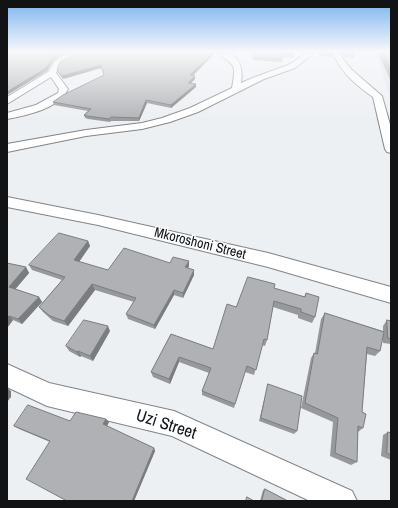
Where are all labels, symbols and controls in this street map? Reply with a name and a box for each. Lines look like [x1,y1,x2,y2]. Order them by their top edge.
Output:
street label: Mkoroshoni Street [152,225,248,263]
street label: Uzi Street [133,406,199,444]

